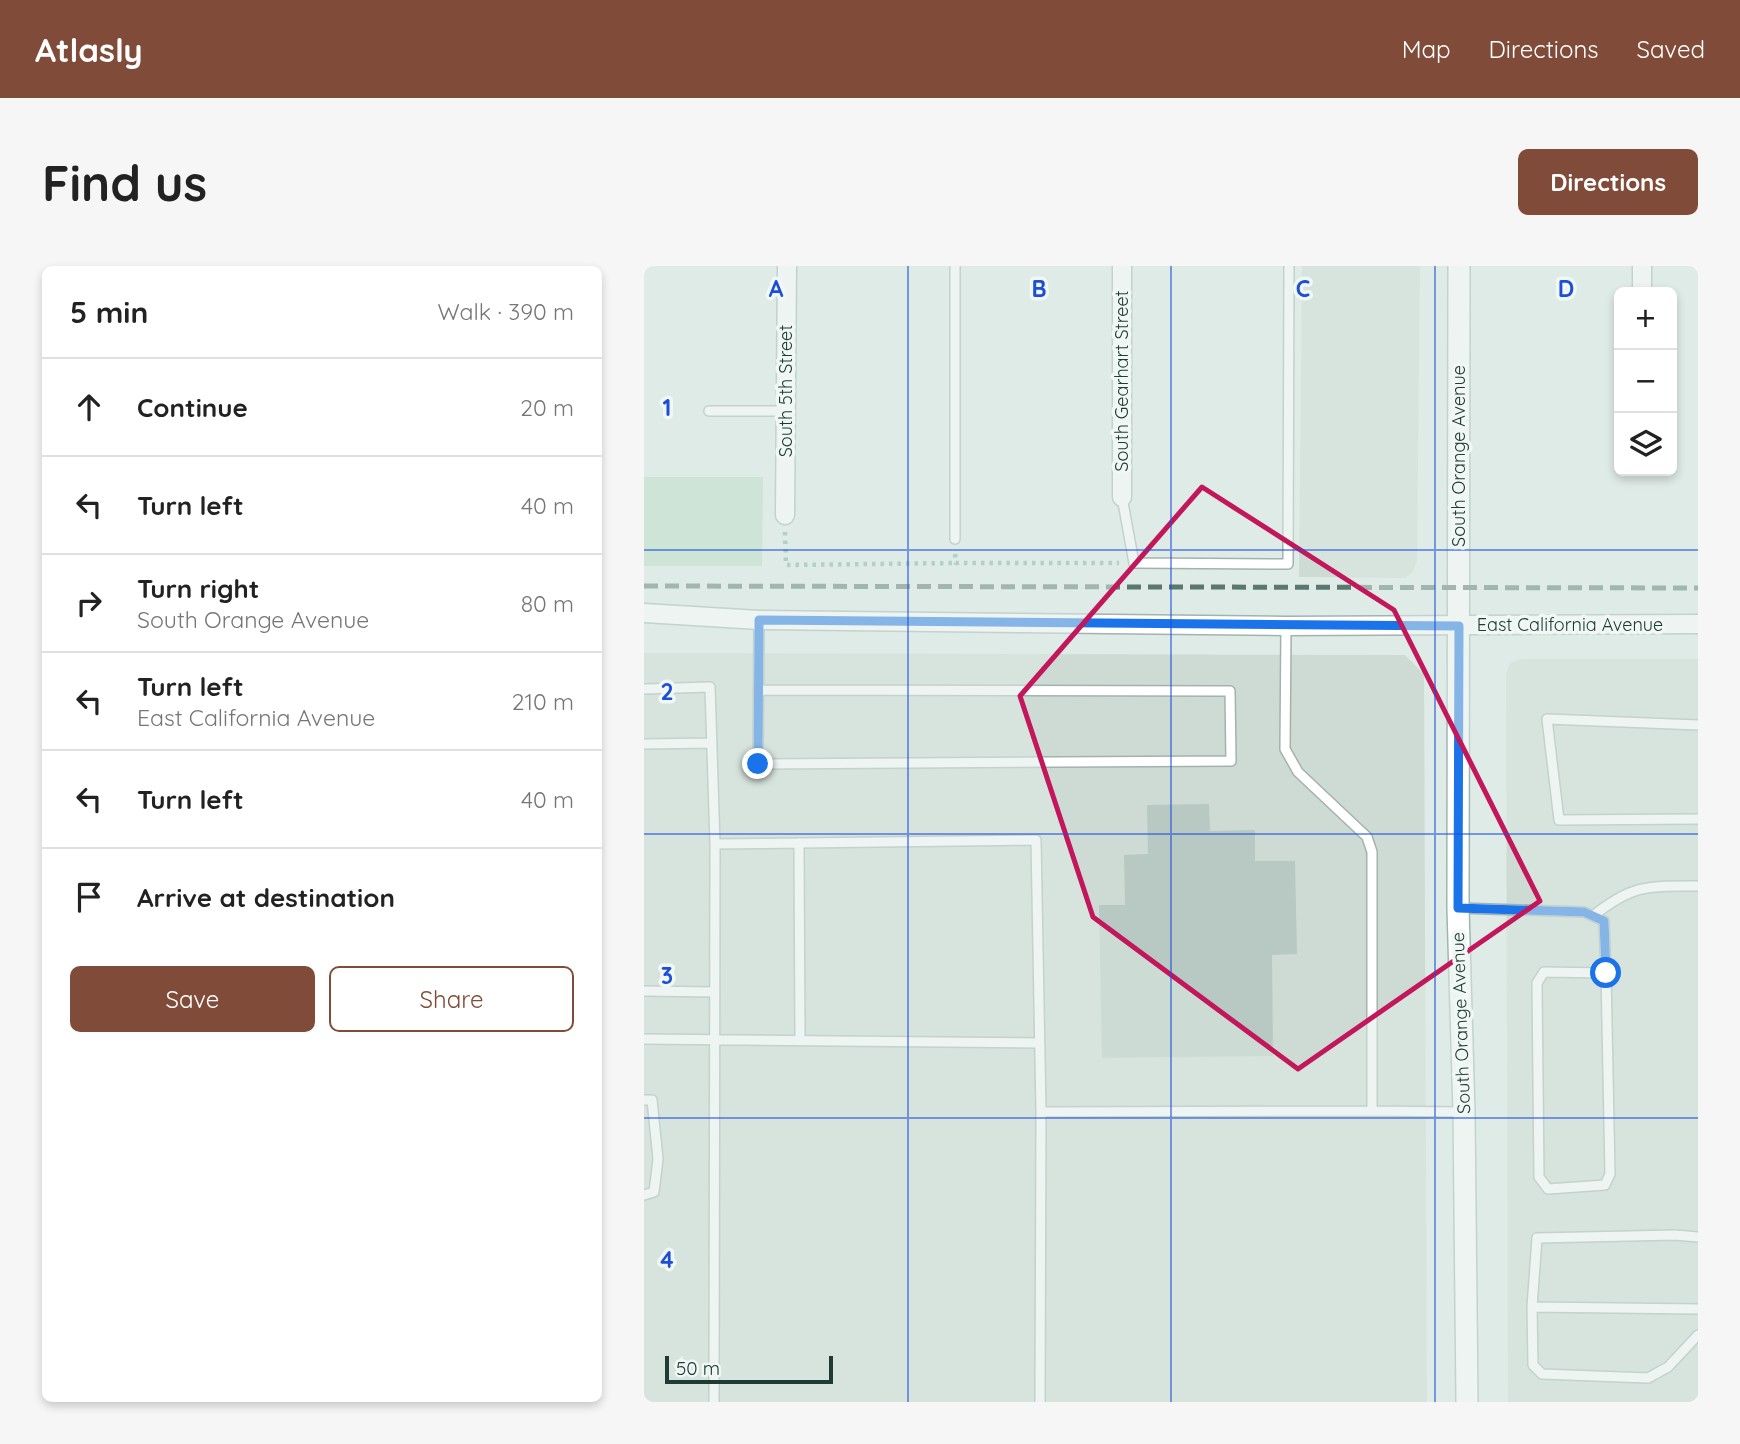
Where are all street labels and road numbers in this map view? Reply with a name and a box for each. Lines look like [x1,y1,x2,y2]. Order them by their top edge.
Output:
street label: South Gearhart Street [1110,290,1133,472]
street label: South 5th Street [774,325,797,457]
street label: South Orange Avenue [1447,365,1470,547]
street label: East California Avenue [1477,613,1663,636]
street label: South Orange Avenue [1446,932,1475,1114]

